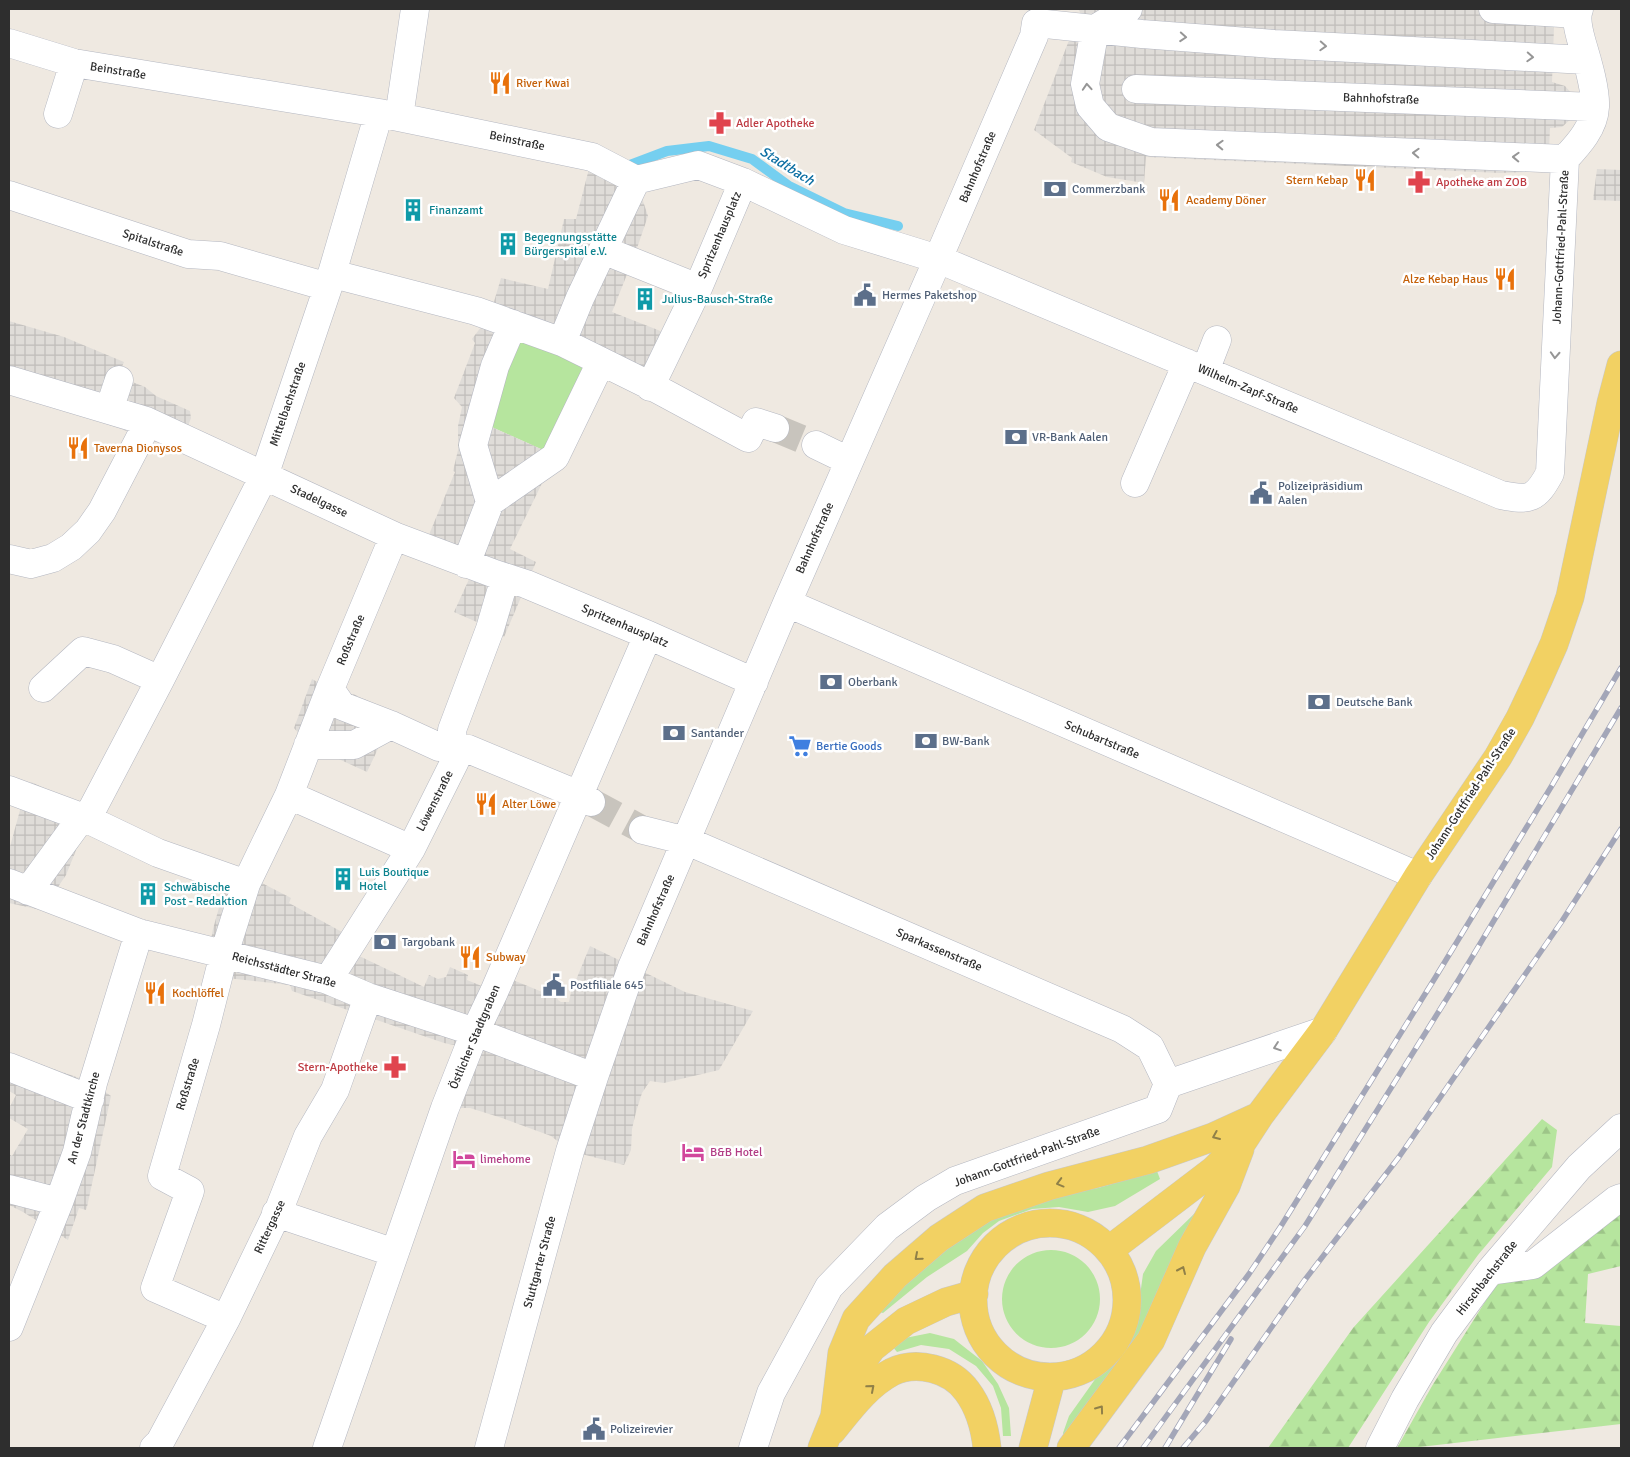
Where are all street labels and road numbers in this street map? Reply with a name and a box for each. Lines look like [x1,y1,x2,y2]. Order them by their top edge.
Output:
street label: Beinstraße [89,59,147,83]
street label: Bahnhofstraße [1342,90,1420,108]
street label: Beinstraße [488,128,546,154]
street label: Bahnhofstraße [956,129,1000,205]
street label: Johann-Gottfried-Pahl-Straße [1549,170,1573,324]
street label: Spritzenhausplatz [695,189,745,281]
street label: Spitalstraße [121,226,185,260]
street label: Mittelbachstraße [266,360,310,448]
street label: Wilhelm-Zapf-Straße [1195,361,1301,417]
street label: Stadelgasse [288,481,350,521]
street label: Bahnhofstraße [793,500,837,576]
street label: Spritzenhausplatz [579,601,671,651]
street label: Roßstraße [334,612,368,668]
street label: Schubartstraße [1062,717,1142,763]
street label: Johann-Gottfried-Pahl-Straße [1423,725,1519,863]
street label: Löwenstraße [413,768,457,834]
street label: Bahnhofstraße [634,872,678,948]
street label: Sparkassenstraße [894,925,984,975]
street label: Reichsstädter Straße [230,949,338,991]
street label: Östlicher Stadtgraben [446,982,504,1092]
street label: Roßstraße [173,1056,203,1112]
street label: An der Stadtkirche [64,1070,104,1166]
street label: Johann-Gottfried-Pahl-Straße [952,1124,1102,1190]
street label: Rittergasse [251,1198,289,1256]
street label: Stuttgarter Straße [520,1214,560,1310]
street label: Hirschbachstraße [1453,1237,1521,1319]

